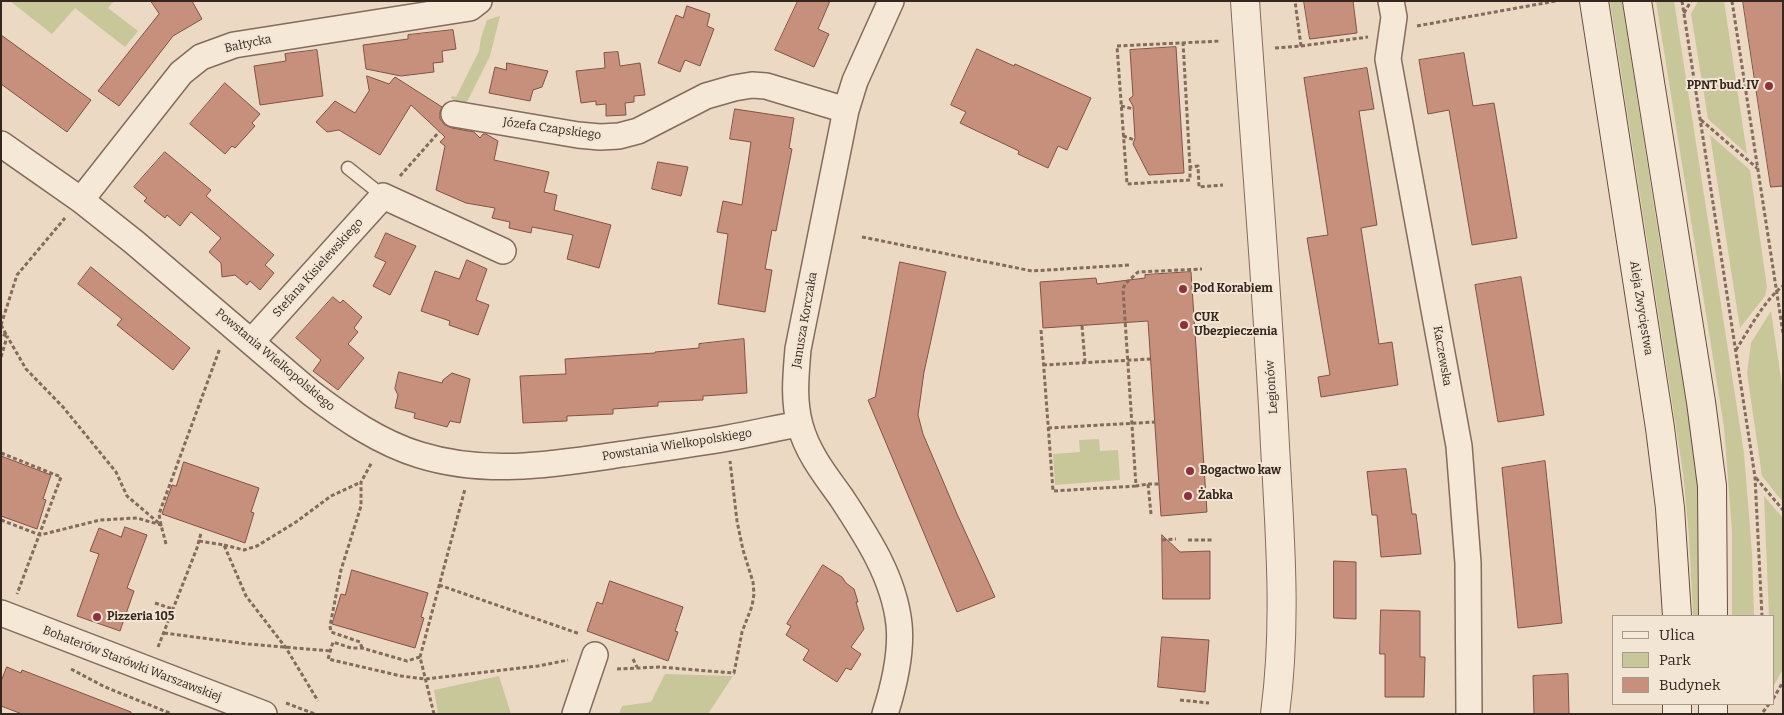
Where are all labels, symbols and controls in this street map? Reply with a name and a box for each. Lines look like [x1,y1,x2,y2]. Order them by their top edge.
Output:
street label: Bałtycka [223,32,273,56]
place label: PPNT bud. IV [1687,79,1759,93]
marker: PPNT bud. IV [1763,80,1775,92]
street label: Józefa Czapskiego [502,115,602,143]
street label: Stefana Kisielewskiego [270,216,366,320]
street label: Aleja Zwycięstwa [1626,260,1656,356]
street label: Janusza Korczaka [789,271,821,369]
place label: Pod Korabiem [1193,282,1273,296]
marker: Pod Korabiem [1177,283,1189,295]
street label: Powstania Wielkopolskiego [212,306,338,414]
place label: CUK Ubezpieczenia [1194,311,1277,339]
marker: CUK Ubezpieczenia [1178,319,1190,331]
street label: Kaczewska [1430,325,1454,387]
street label: Legionów [1263,360,1281,414]
street label: Powstania Wielkopolskiego [601,426,753,464]
place label: Bogactwo kaw [1200,464,1281,478]
marker: Bogactwo kaw [1184,465,1196,477]
place label: Żabka [1198,489,1233,503]
marker: Żabka [1182,490,1194,502]
place label: Pizzeria 105 [107,610,174,624]
marker: Pizzeria 105 [91,611,103,623]
legend [1612,615,1774,705]
street label: Bohaterów Starówki Warszawskiej [41,623,223,705]
text: Ulica [1659,626,1695,644]
text: Park [1659,651,1691,669]
text: Budynek [1659,676,1720,694]

